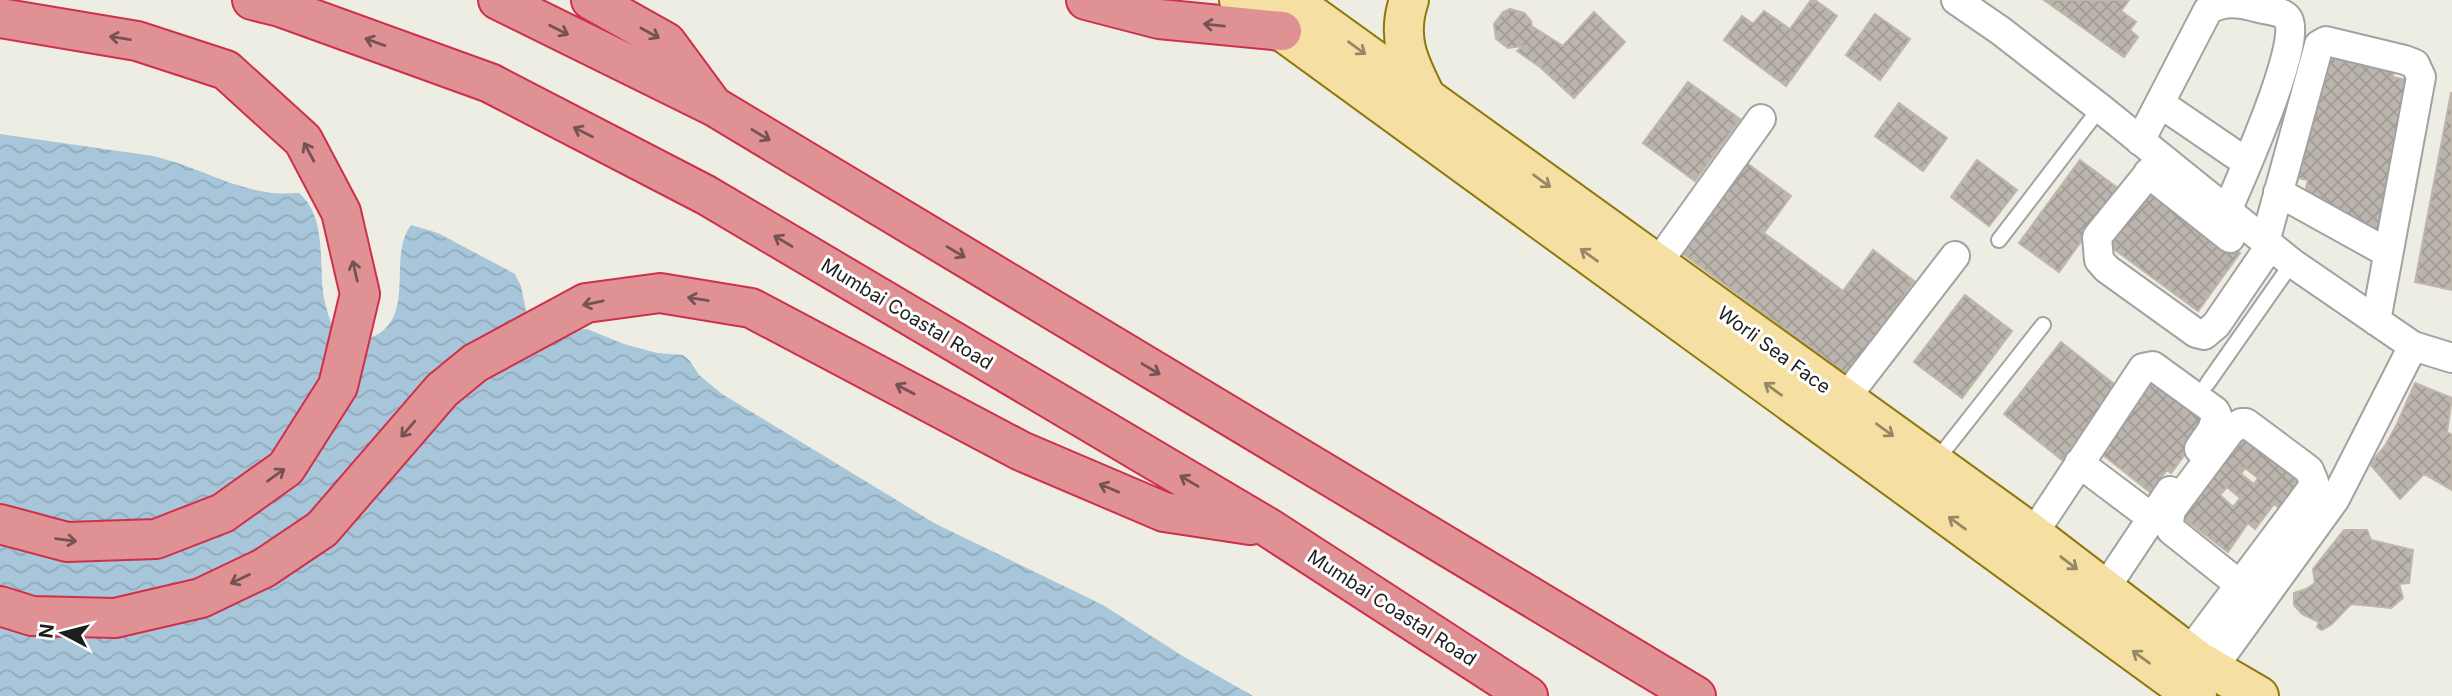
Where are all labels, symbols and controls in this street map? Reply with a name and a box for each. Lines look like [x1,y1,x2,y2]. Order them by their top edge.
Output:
one-way arrow [1203,18,1226,31]
one-way arrow [548,23,569,37]
one-way arrow [640,26,660,40]
one-way arrow [110,31,132,44]
one-way arrow [364,34,386,47]
one-way arrow [1348,40,1366,55]
one-way arrow [573,124,594,138]
one-way arrow [750,128,770,142]
one-way arrow [302,142,315,163]
one-way arrow [1532,174,1551,188]
one-way arrow [773,233,793,247]
one-way arrow [945,245,965,259]
one-way arrow [1580,248,1599,262]
street label: Mumbai Coastal Road [817,254,997,374]
one-way arrow [347,260,361,283]
one-way arrow [687,292,710,305]
one-way arrow [582,296,605,310]
street label: Worli Sea Face [1713,301,1835,399]
one-way arrow [1141,362,1161,376]
one-way arrow [895,382,915,396]
one-way arrow [1764,382,1783,397]
one-way arrow [400,420,416,438]
one-way arrow [1875,422,1894,437]
one-way arrow [266,468,285,482]
one-way arrow [1180,474,1200,488]
one-way arrow [1099,481,1120,494]
one-way arrow [1948,516,1967,531]
one-way arrow [54,533,77,546]
street label: Mumbai Coastal Road [1303,545,1481,671]
one-way arrow [2059,555,2078,570]
one-way arrow [230,573,252,586]
north arrow [28,598,98,668]
text: N [34,622,59,640]
one-way arrow [2132,650,2150,665]

